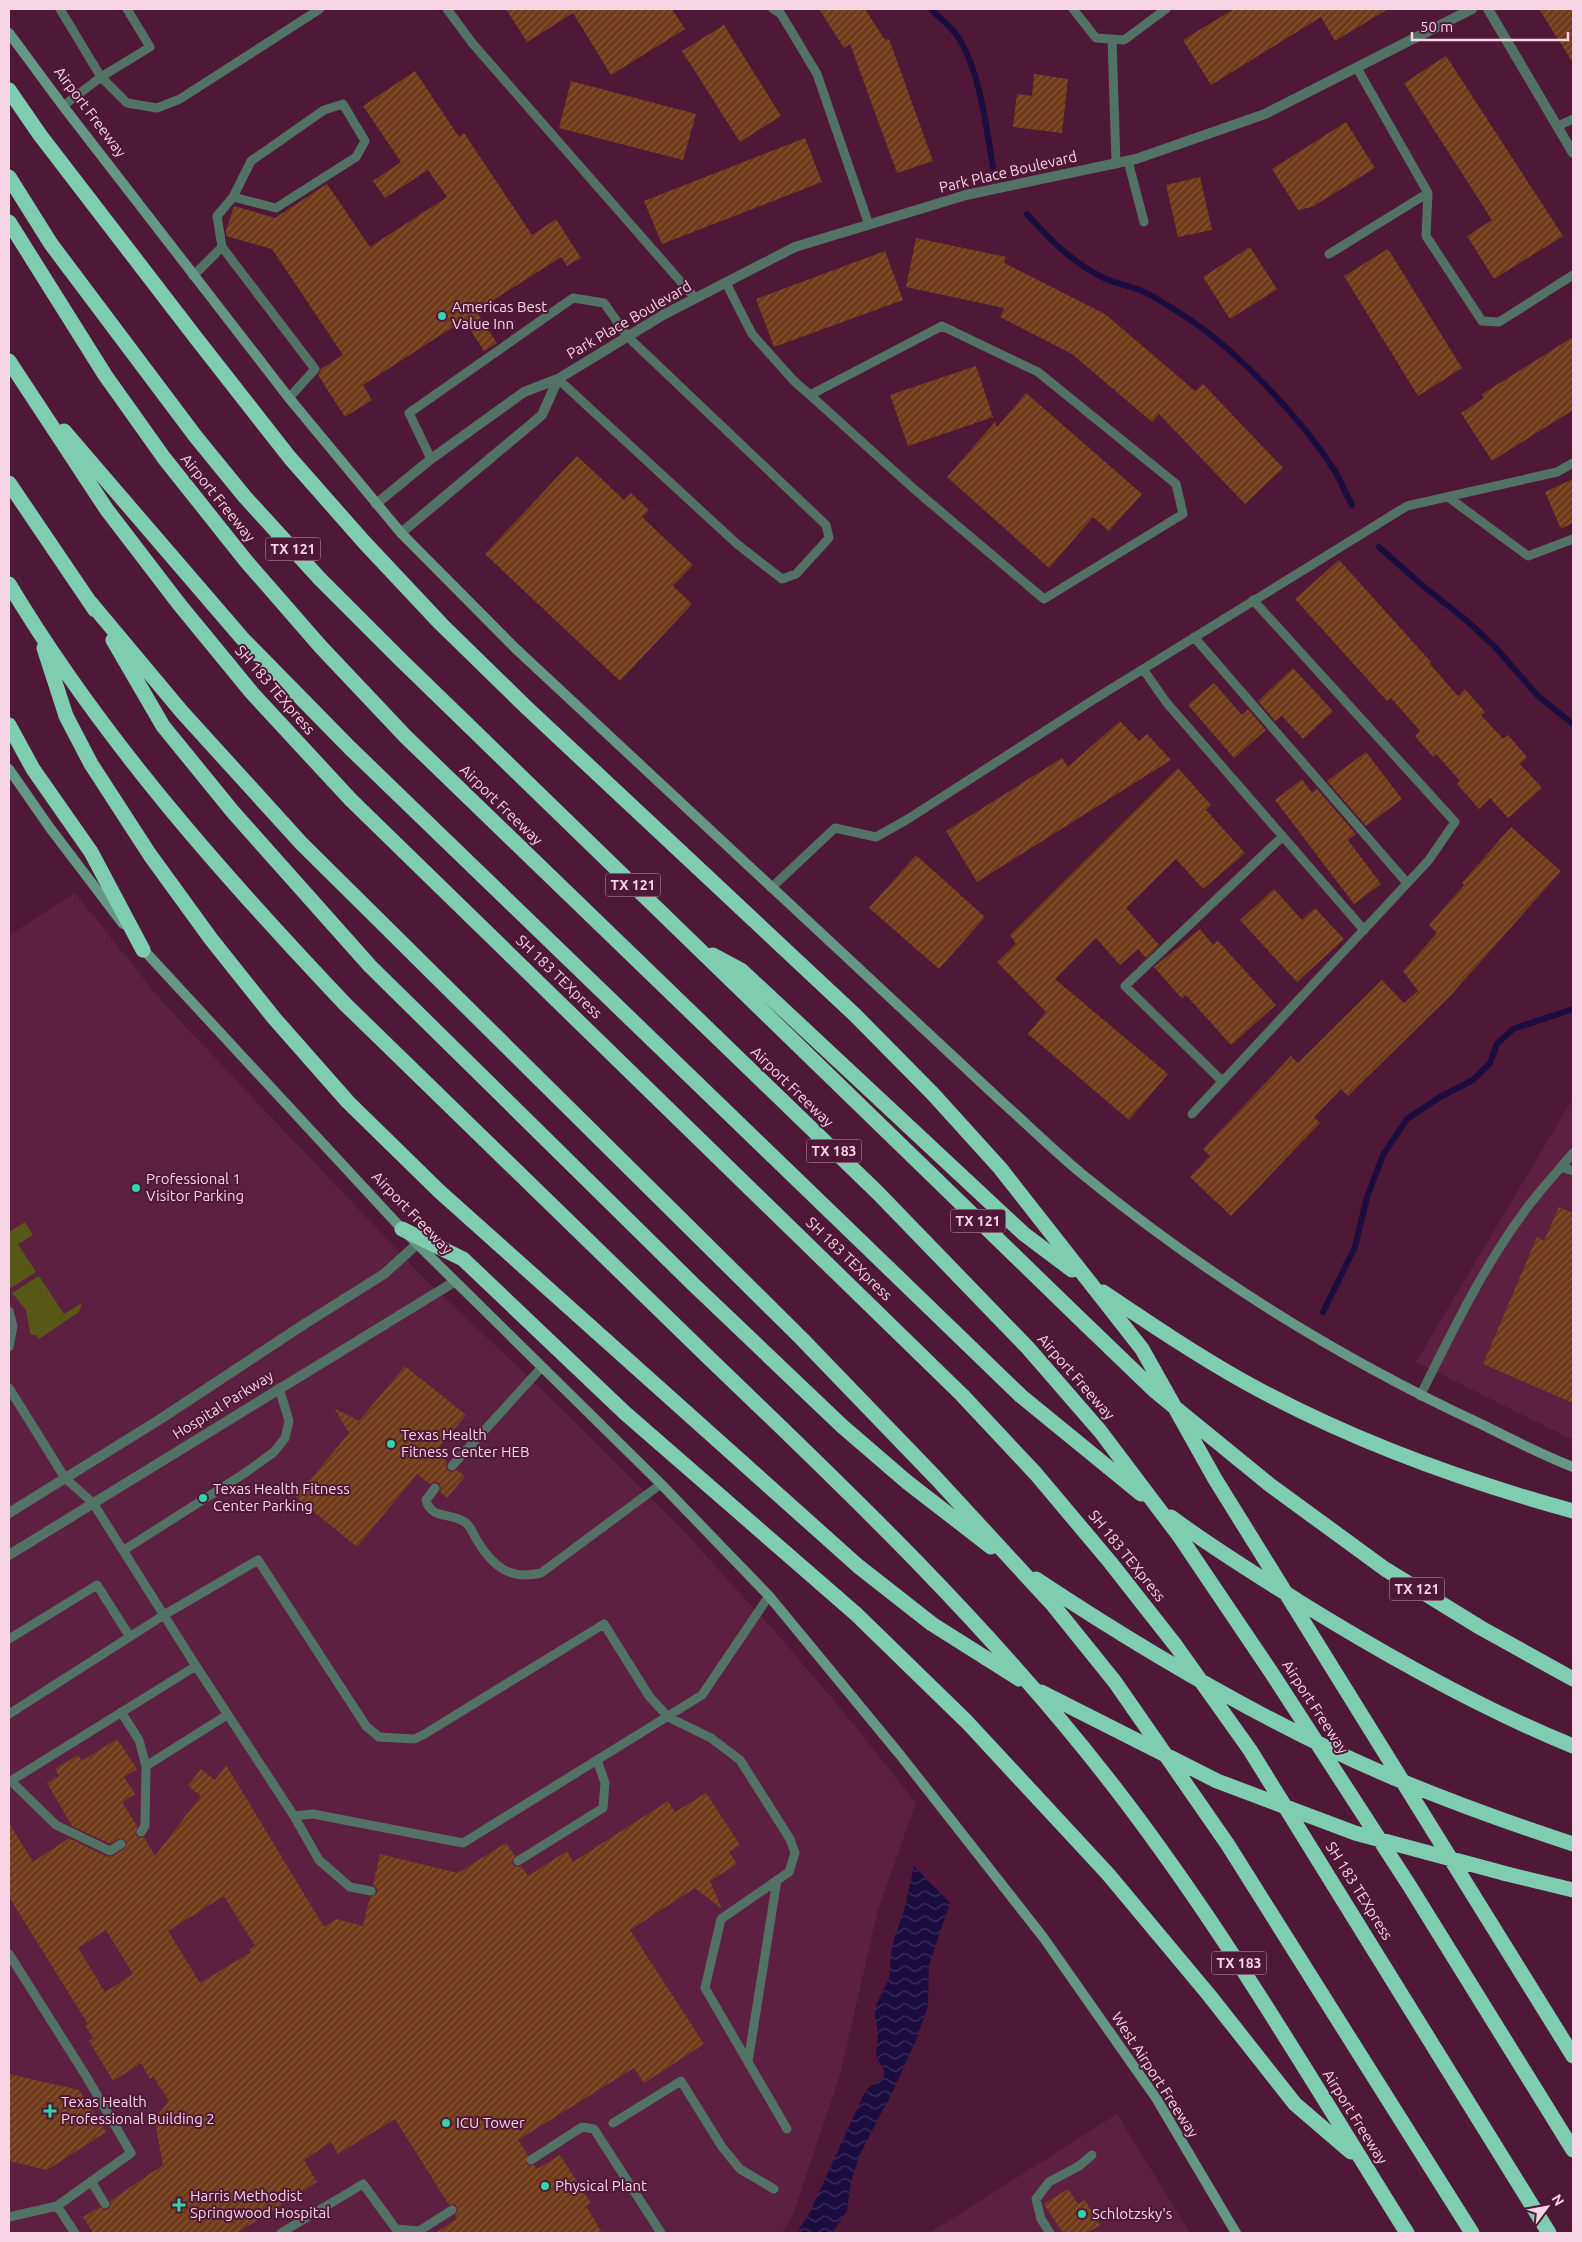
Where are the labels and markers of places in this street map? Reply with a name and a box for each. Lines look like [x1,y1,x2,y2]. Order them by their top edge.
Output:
place label: Americas Best Value Inn [452,298,547,332]
marker: Americas Best Value Inn [436,310,448,322]
place label: Professional 1 Visitor Parking [146,1170,244,1204]
marker: Professional 1 Visitor Parking [130,1182,142,1194]
place label: Texas Health Fitness Center HEB [401,1426,529,1460]
marker: Texas Health Fitness Center HEB [385,1438,397,1450]
place label: Texas Health Fitness Center Parking [213,1480,350,1514]
marker: Texas Health Fitness Center Parking [197,1492,209,1504]
place label: Texas Health Professional Building 2 [61,2093,215,2127]
marker: Texas Health Professional Building 2 [43,2104,57,2118]
place label: ICU Tower [456,2114,525,2131]
marker: ICU Tower [440,2117,452,2129]
place label: Physical Plant [555,2177,647,2194]
marker: Physical Plant [539,2180,551,2192]
place label: Harris Methodist Springwood Hospital [190,2187,330,2221]
marker: Harris Methodist Springwood Hospital [172,2198,186,2212]
place label: Schlotzsky's [1092,2205,1172,2222]
marker: Schlotzsky's [1076,2208,1088,2220]

